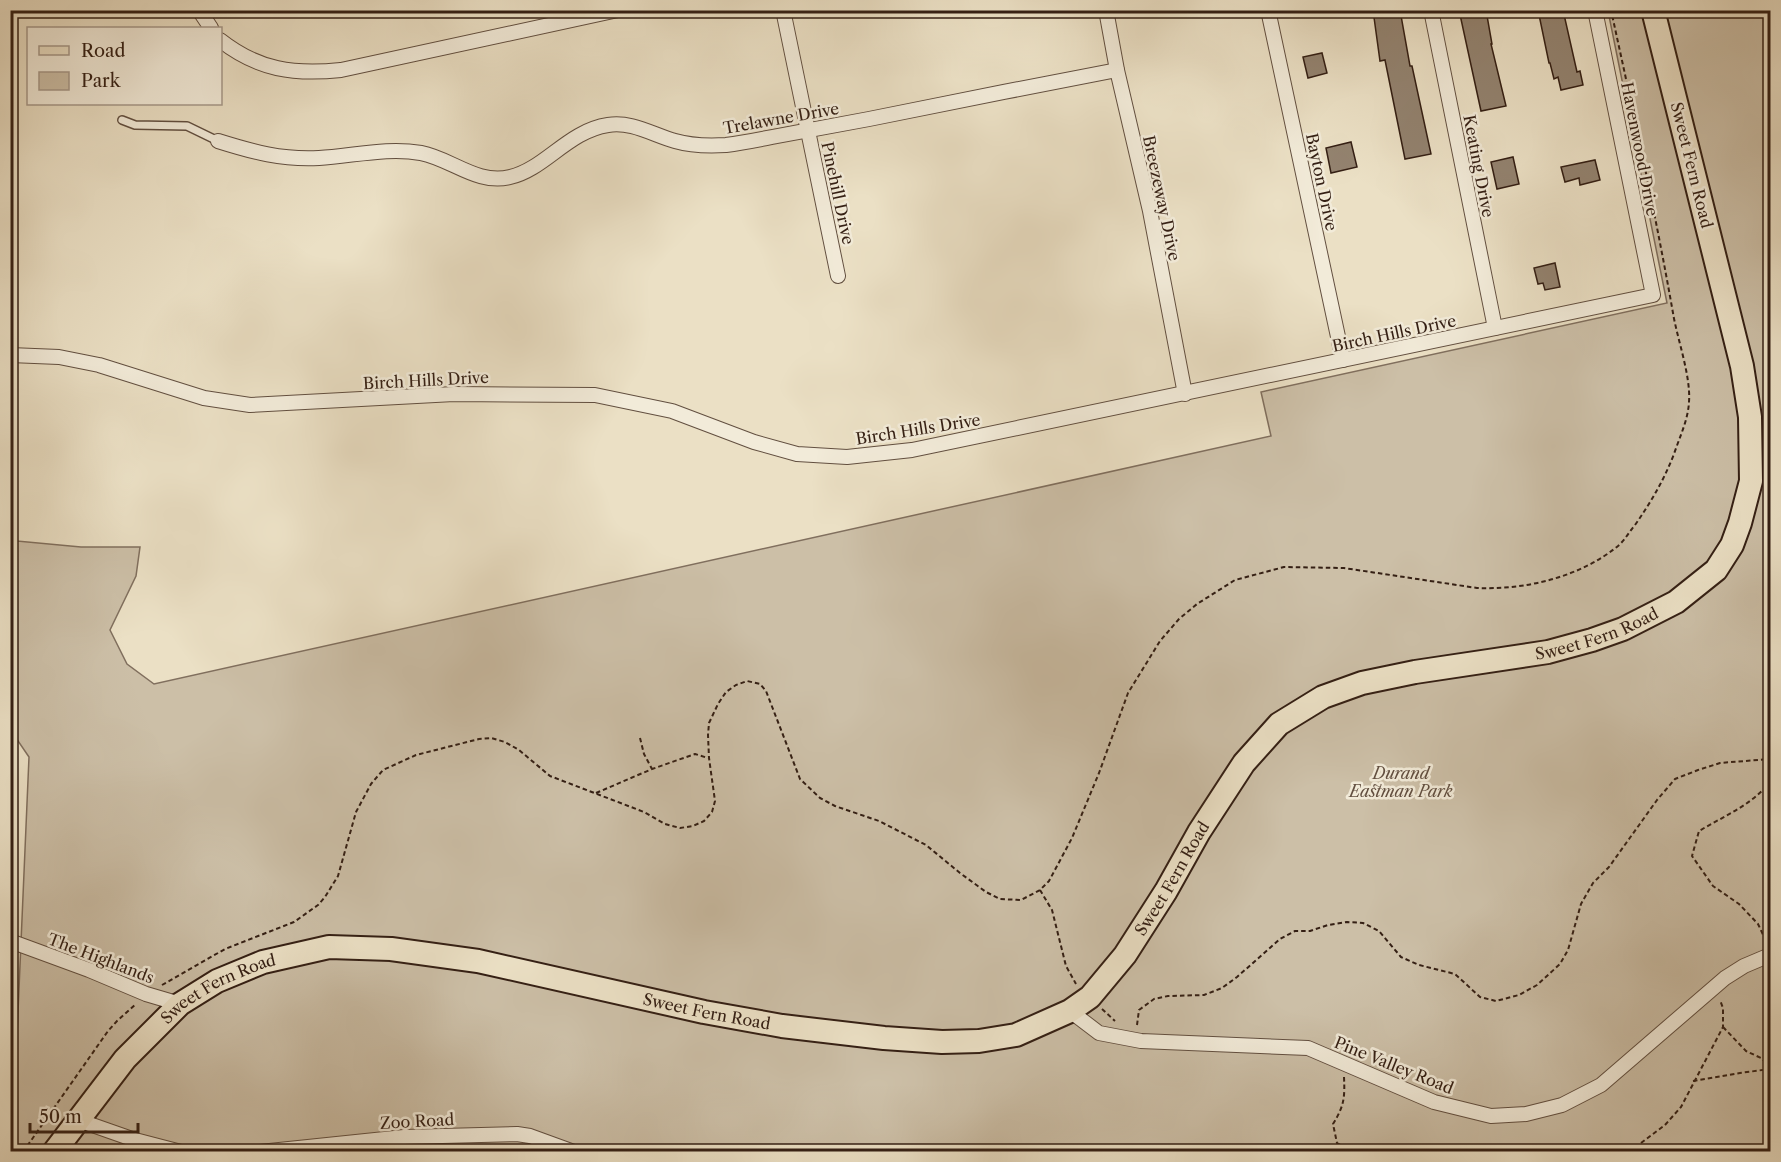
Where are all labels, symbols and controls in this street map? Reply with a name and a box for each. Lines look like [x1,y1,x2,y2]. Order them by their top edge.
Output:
legend [27,27,222,105]
text: Road [81,40,126,62]
text: Park [81,70,122,92]
street label: Havenwood Drive [1617,80,1663,218]
street label: Trelawne Drive [721,98,841,138]
street label: Sweet Fern Road [1667,100,1717,230]
street label: Keating Drive [1459,113,1499,219]
street label: Bayton Drive [1302,131,1342,233]
street label: Breezeway Drive [1139,134,1185,263]
street label: Pinehill Drive [817,140,859,246]
street label: Birch Hills Drive [1330,310,1458,356]
street label: Birch Hills Drive [363,367,490,393]
street label: Birch Hills Drive [854,409,982,449]
street label: Sweet Fern Road [1534,603,1662,664]
park label: Durand Eastman Park [1347,763,1453,801]
street label: Sweet Fern Road [1130,817,1214,939]
street label: The Highlands [45,929,157,987]
street label: Sweet Fern Road [156,949,278,1028]
street label: Sweet Fern Road [641,989,772,1034]
street label: Pine Valley Road [1331,1032,1457,1098]
scale bar [30,1096,138,1134]
text: 50 m [39,1106,82,1128]
street label: Zoo Road [379,1109,455,1133]

